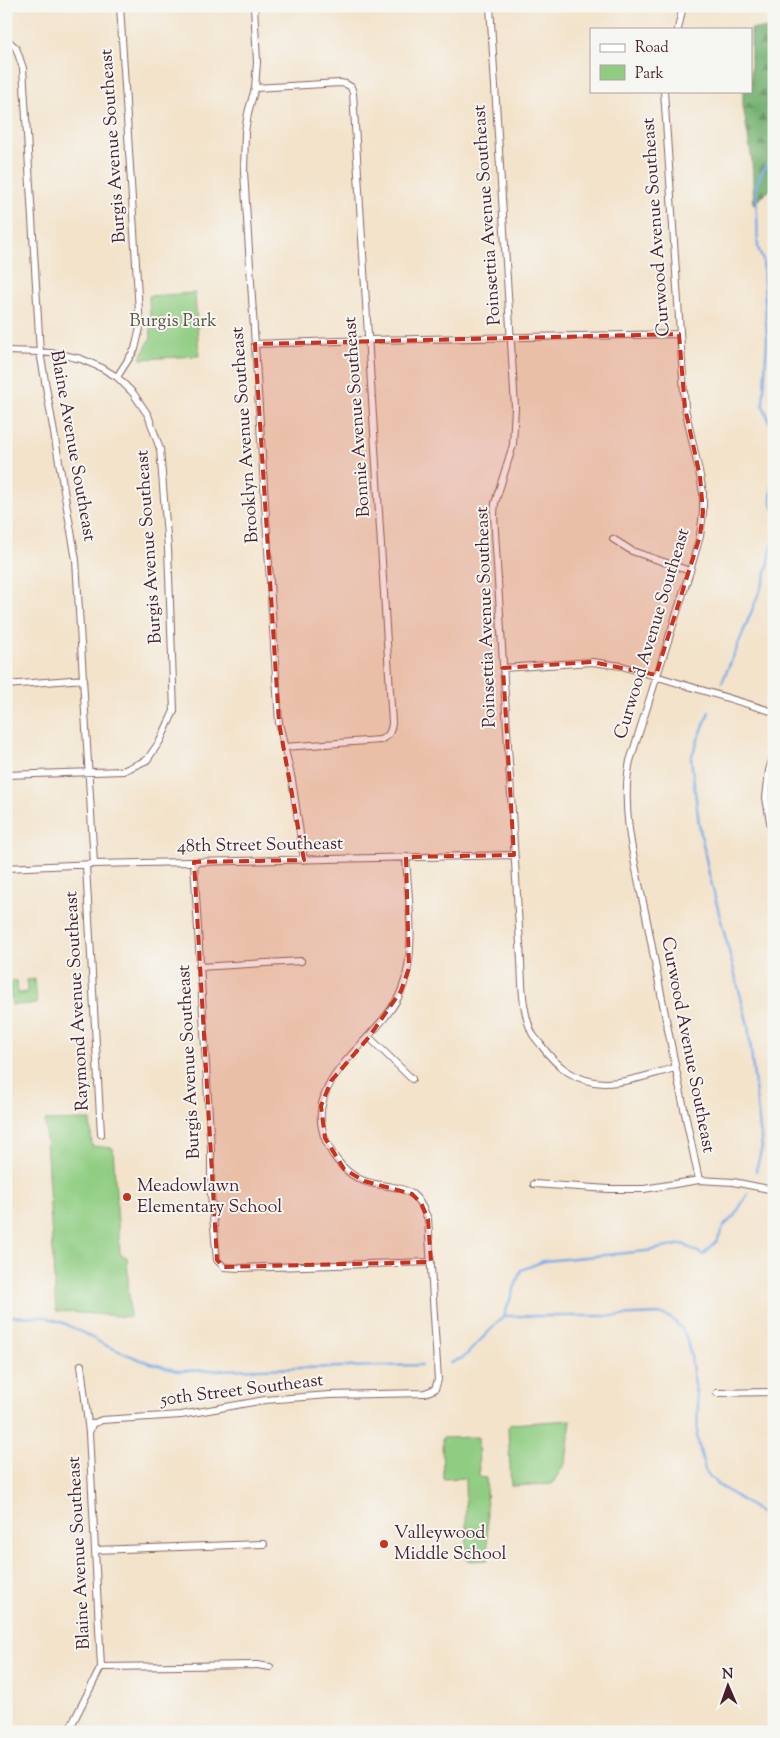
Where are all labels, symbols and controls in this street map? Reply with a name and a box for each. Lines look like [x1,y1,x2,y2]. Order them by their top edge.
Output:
legend [590,28,752,92]
text: Road [635,38,669,59]
street label: Burgis Avenue Southeast [94,48,134,244]
text: Park [635,64,664,85]
street label: Poinsettia Avenue Southeast [467,104,509,326]
street label: Curwood Avenue Southeast [636,117,678,337]
park label: Burgis Park [129,309,217,335]
street label: Bonnie Avenue Southeast [338,316,378,518]
street label: Brooklyn Avenue Southeast [225,326,267,544]
street label: Blaine Avenue Southeast [42,348,102,544]
street label: Burgis Avenue Southeast [130,449,170,645]
street label: Poinsettia Avenue Southeast [470,506,504,728]
street label: Curwood Avenue Southeast [608,525,698,743]
street label: 48th Street Southeast [177,832,343,860]
street label: Raymond Avenue Southeast [59,890,97,1112]
street label: Curwood Avenue Southeast [653,935,721,1155]
street label: Burgis Avenue Southeast [172,964,208,1160]
place label: Meadowlawn Elementary School [137,1174,282,1221]
marker: Meadowlawn Elementary School [121,1191,133,1203]
street label: 50th Street Southeast [158,1368,325,1414]
street label: Blaine Avenue Southeast [62,1456,98,1650]
place label: Valleywood Middle School [394,1521,507,1568]
marker: Valleywood Middle School [378,1538,390,1550]
north arrow [702,1660,752,1710]
text: N [722,1665,734,1685]

